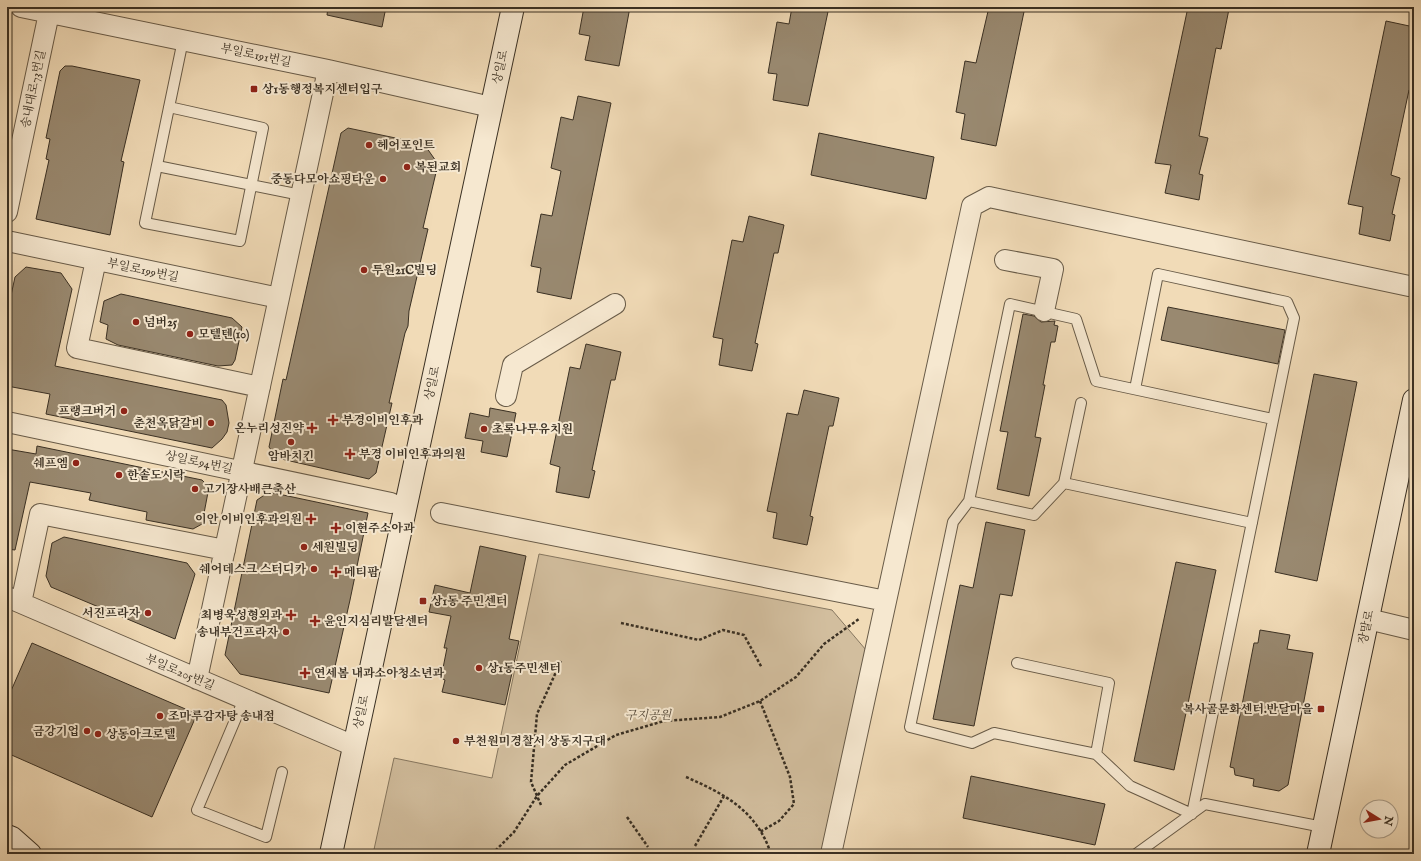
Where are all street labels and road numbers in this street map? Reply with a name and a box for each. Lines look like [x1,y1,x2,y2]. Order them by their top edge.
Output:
street label: 부일로191번길 [219,41,293,70]
street label: 상일로 [490,48,512,86]
street label: 송내대로73번길 [18,49,49,130]
street label: 부일로199번길 [106,256,180,285]
street label: 상일로 [422,364,444,402]
street label: 상일로94번길 [164,448,234,477]
street label: 장말로 [1356,608,1378,646]
street label: 부일로205번길 [143,651,217,694]
street label: 상일로 [351,693,373,731]

